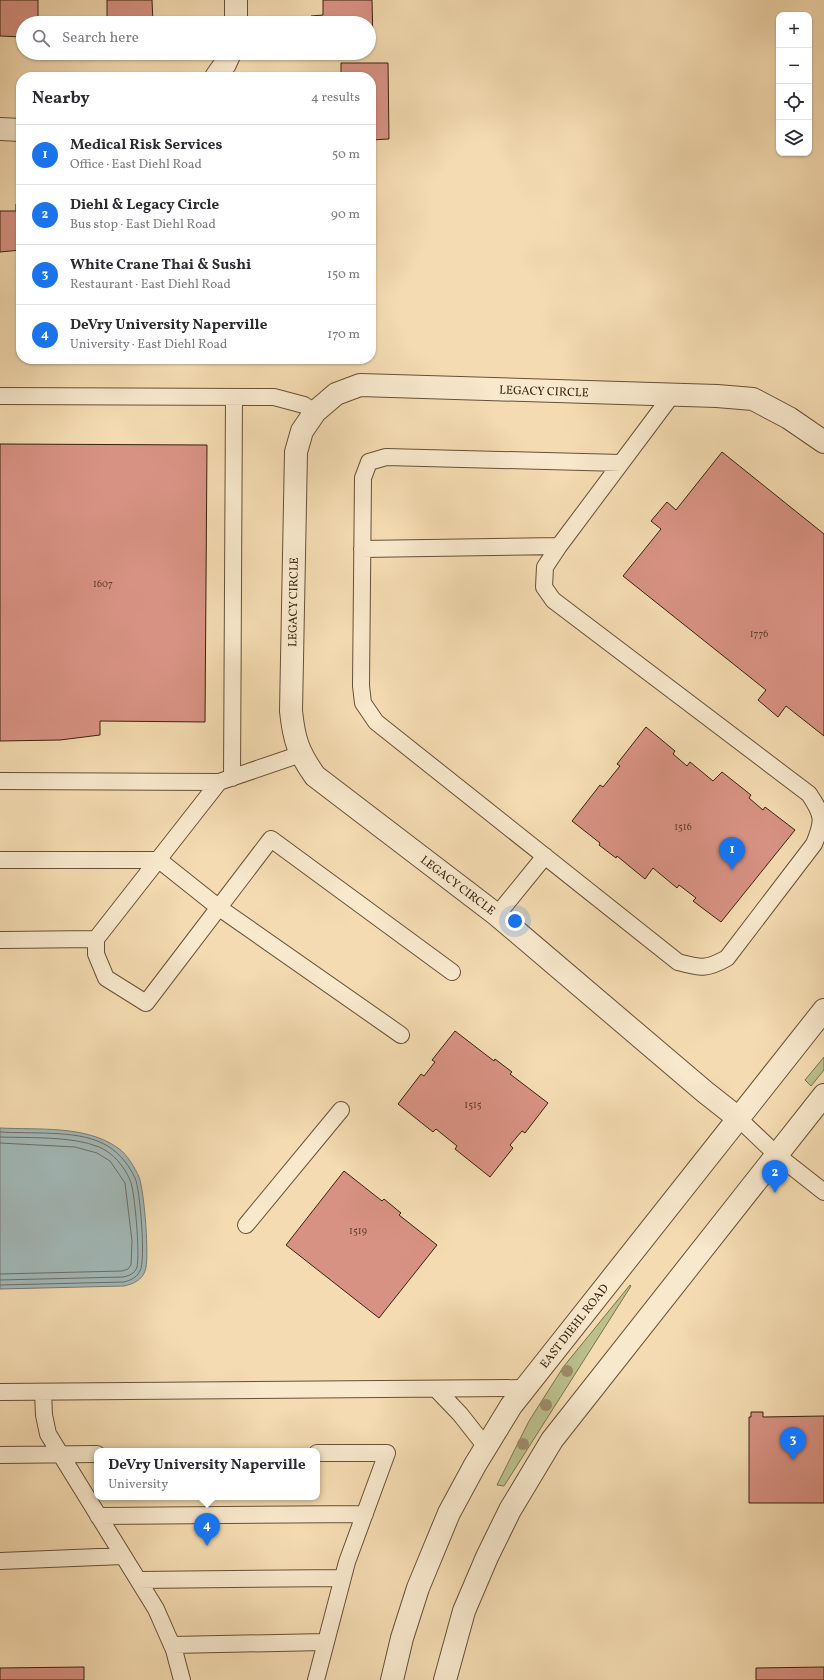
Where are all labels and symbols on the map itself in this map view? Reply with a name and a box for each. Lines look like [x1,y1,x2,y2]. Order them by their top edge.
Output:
street label: LEGACY CIRCLE [499,382,589,402]
street label: LEGACY CIRCLE [285,557,303,647]
house number: 1607 [93,577,113,591]
house number: 1776 [750,627,768,641]
house number: 1516 [674,820,692,834]
pin: 1 [719,837,745,870]
street label: LEGACY CIRCLE [417,852,498,919]
your location [505,911,525,931]
house number: 1515 [464,1098,482,1112]
pin: 2 [762,1160,788,1193]
house number: 1519 [349,1224,367,1238]
street label: EAST DIEHL ROAD [537,1281,613,1372]
pin: 3 [780,1427,806,1460]
pin: 4 [194,1513,220,1546]

